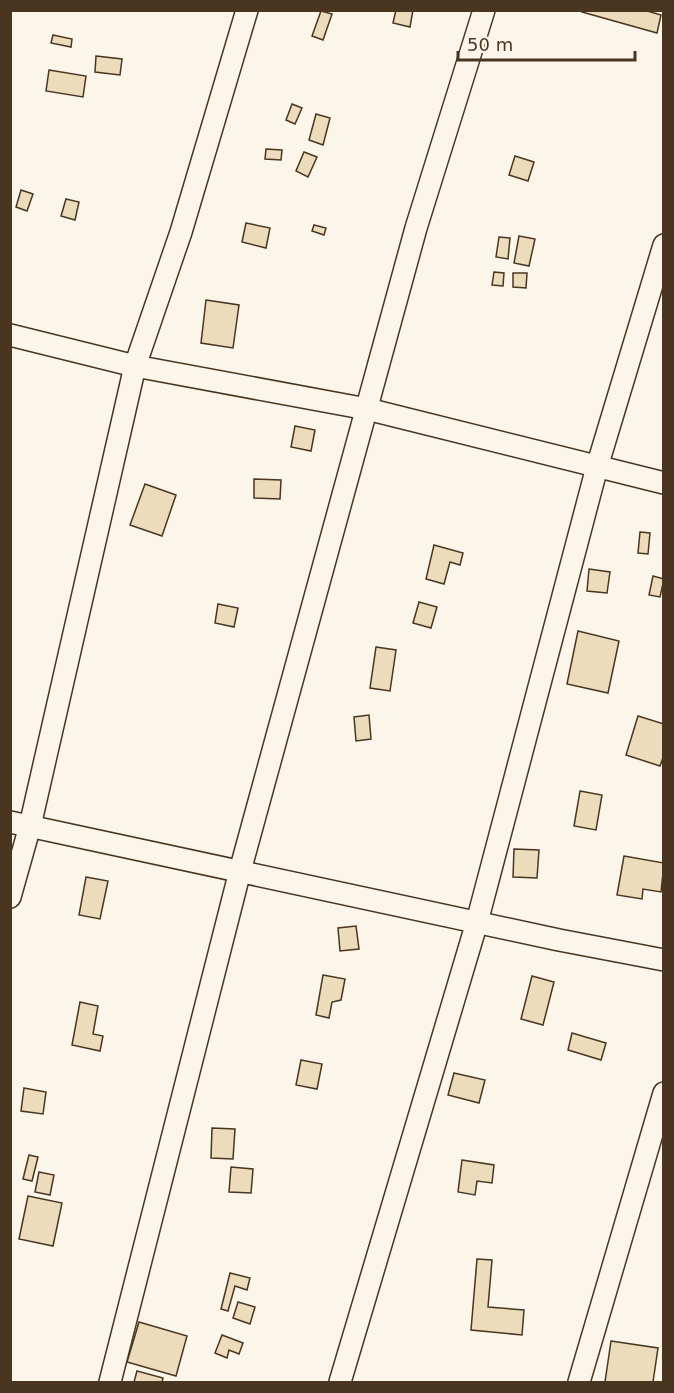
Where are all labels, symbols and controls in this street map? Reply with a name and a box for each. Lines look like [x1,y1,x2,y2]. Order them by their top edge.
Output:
scale bar [458,24,635,62]
text: 50 m [467,34,513,55]

